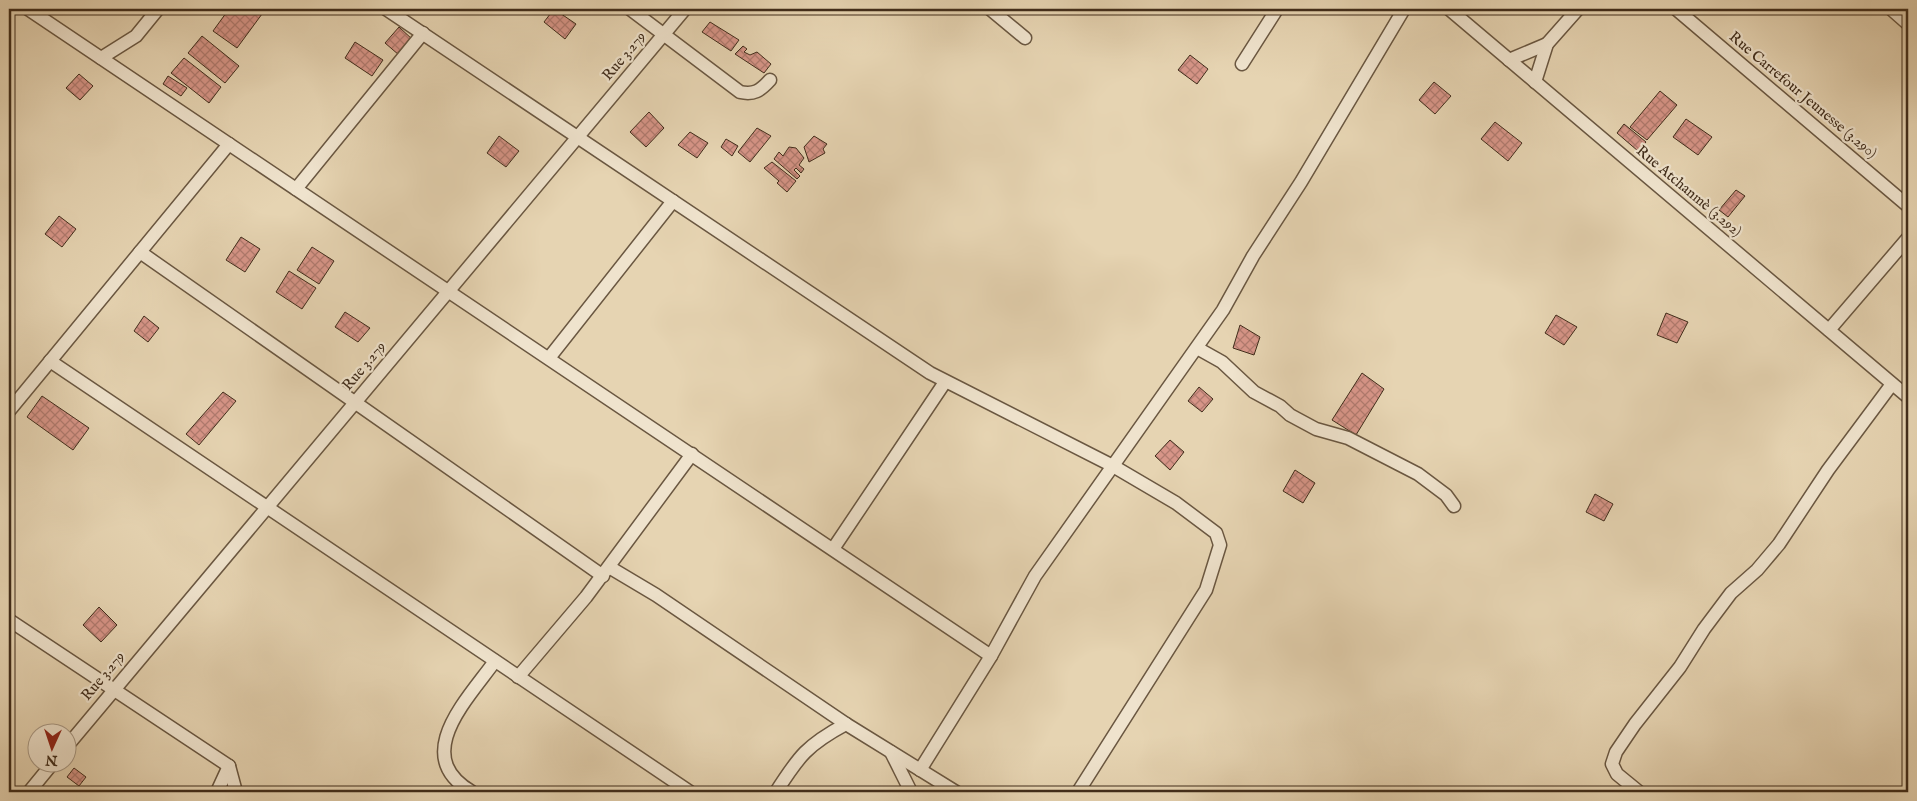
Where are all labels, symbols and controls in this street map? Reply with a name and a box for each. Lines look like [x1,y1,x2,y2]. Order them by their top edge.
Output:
street label: Rue 3.279 [598,27,650,85]
street label: Rue Carrefour Jeunesse (3.290) [1725,27,1881,163]
street label: Rue Atchanmè (3.292) [1632,141,1746,241]
street label: Rue 3.279 [338,337,390,395]
street label: Rue 3.279 [77,647,129,705]
north arrow [28,724,78,774]
text: N [45,751,59,769]

